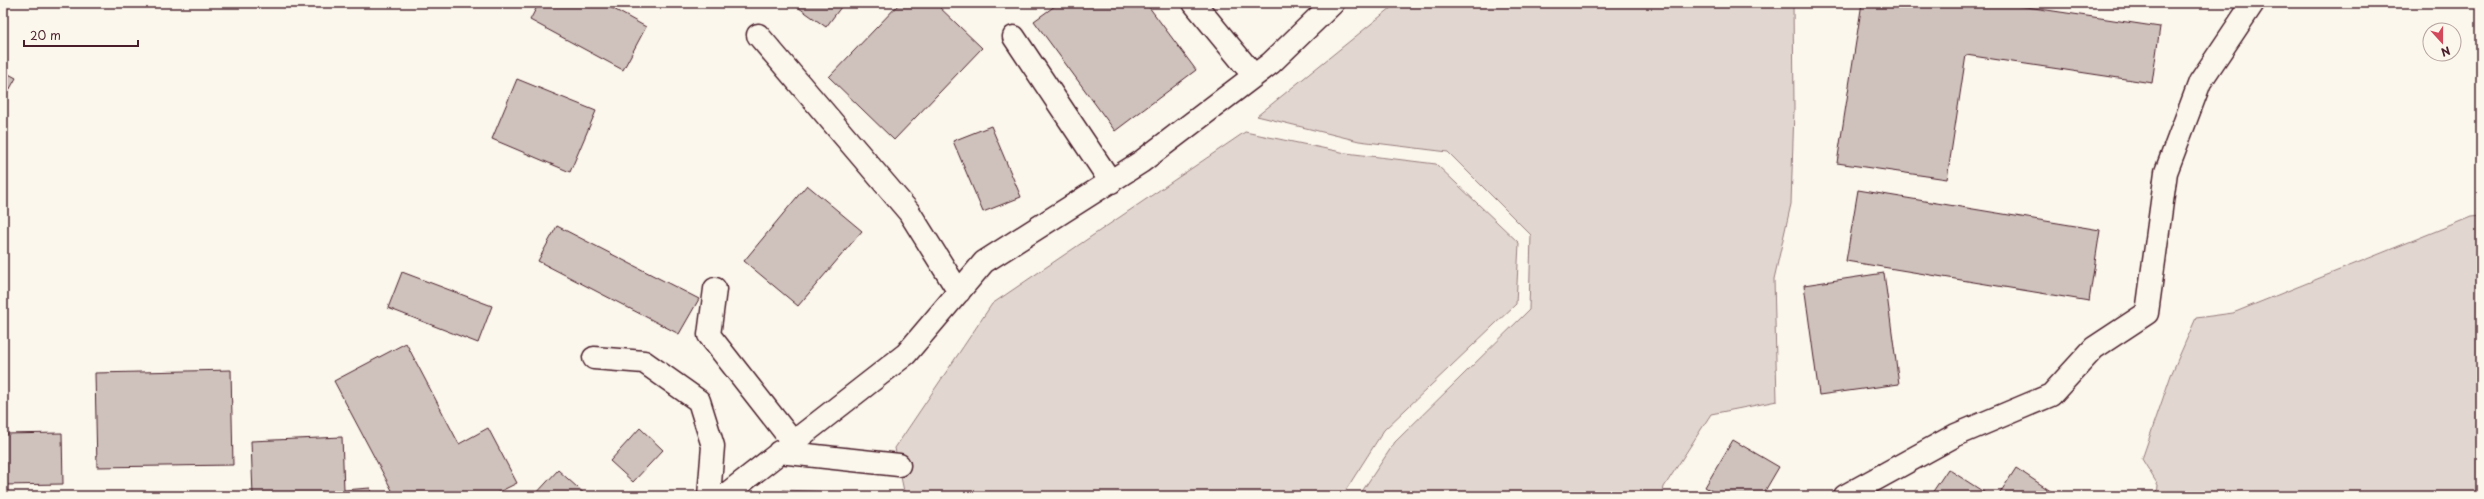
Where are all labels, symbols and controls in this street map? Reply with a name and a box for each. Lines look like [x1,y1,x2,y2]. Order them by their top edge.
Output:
scale bar [24,22,138,48]
north arrow [2422,22,2462,62]
text: 20 m [30,26,61,44]
text: N [2438,42,2453,61]

